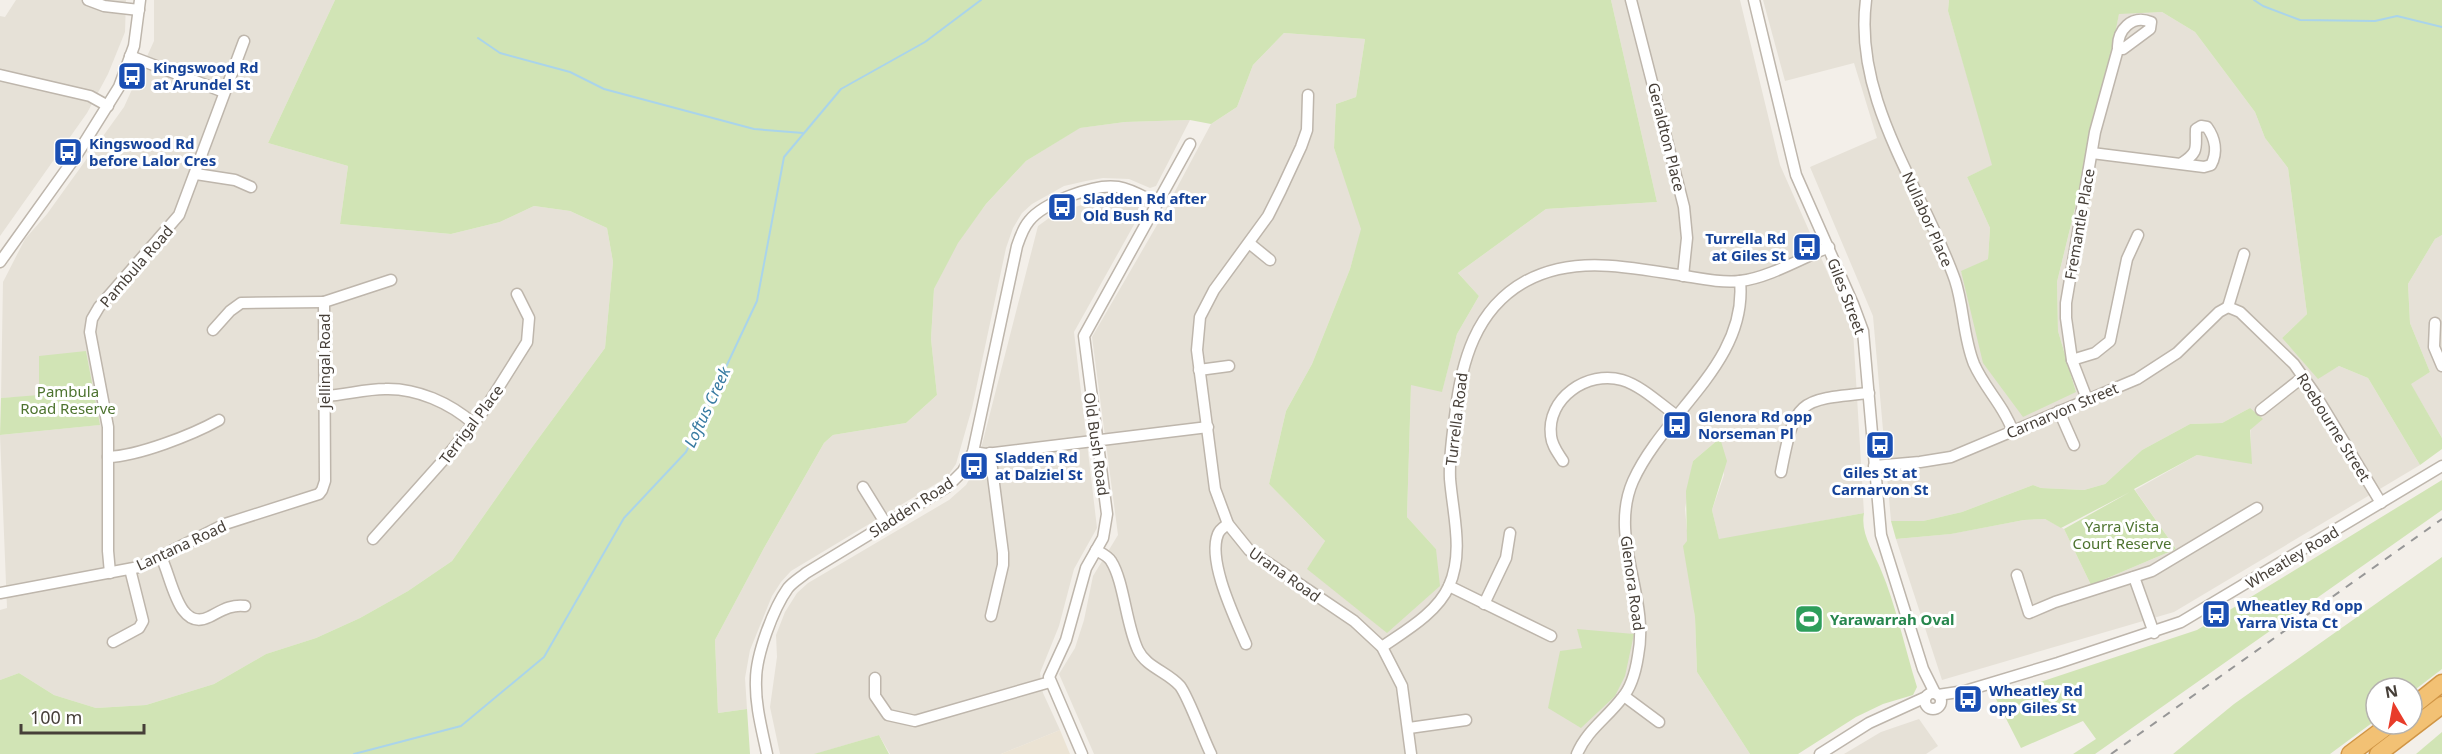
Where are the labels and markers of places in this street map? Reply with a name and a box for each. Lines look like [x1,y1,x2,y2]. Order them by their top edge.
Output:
place label: Kingswood Rd at Arundel St [153,57,259,94]
bus stop icon: Kingswood Rd at Arundel St [116,60,148,92]
place label: Kingswood Rd before Lalor Cres [89,133,216,170]
bus stop icon: Kingswood Rd before Lalor Cres [52,136,84,168]
place label: Sladden Rd after Old Bush Rd [1083,188,1207,225]
bus stop icon: Sladden Rd after Old Bush Rd [1046,191,1078,223]
place label: Turrella Rd at Giles St [1705,228,1786,265]
bus stop icon: Turrella Rd at Giles St [1791,231,1823,263]
place label: Glenora Rd opp Norseman Pl [1698,406,1812,443]
bus stop icon: Glenora Rd opp Norseman Pl [1661,409,1693,441]
bus stop icon: Giles St at Carnarvon St [1864,429,1896,461]
place label: Sladden Rd at Dalziel St [995,447,1083,484]
bus stop icon: Sladden Rd at Dalziel St [958,450,990,482]
place label: Giles St at Carnarvon St [1831,462,1929,499]
place label: Wheatley Rd opp Yarra Vista Ct [2237,595,2363,632]
bus stop icon: Wheatley Rd opp Yarra Vista Ct [2200,598,2232,630]
sports icon: Yarawarrah Oval [1793,603,1825,635]
place label: Yarawarrah Oval [1830,609,1954,629]
place label: Wheatley Rd opp Giles St [1989,680,2083,717]
bus stop icon: Wheatley Rd opp Giles St [1952,683,1984,715]

